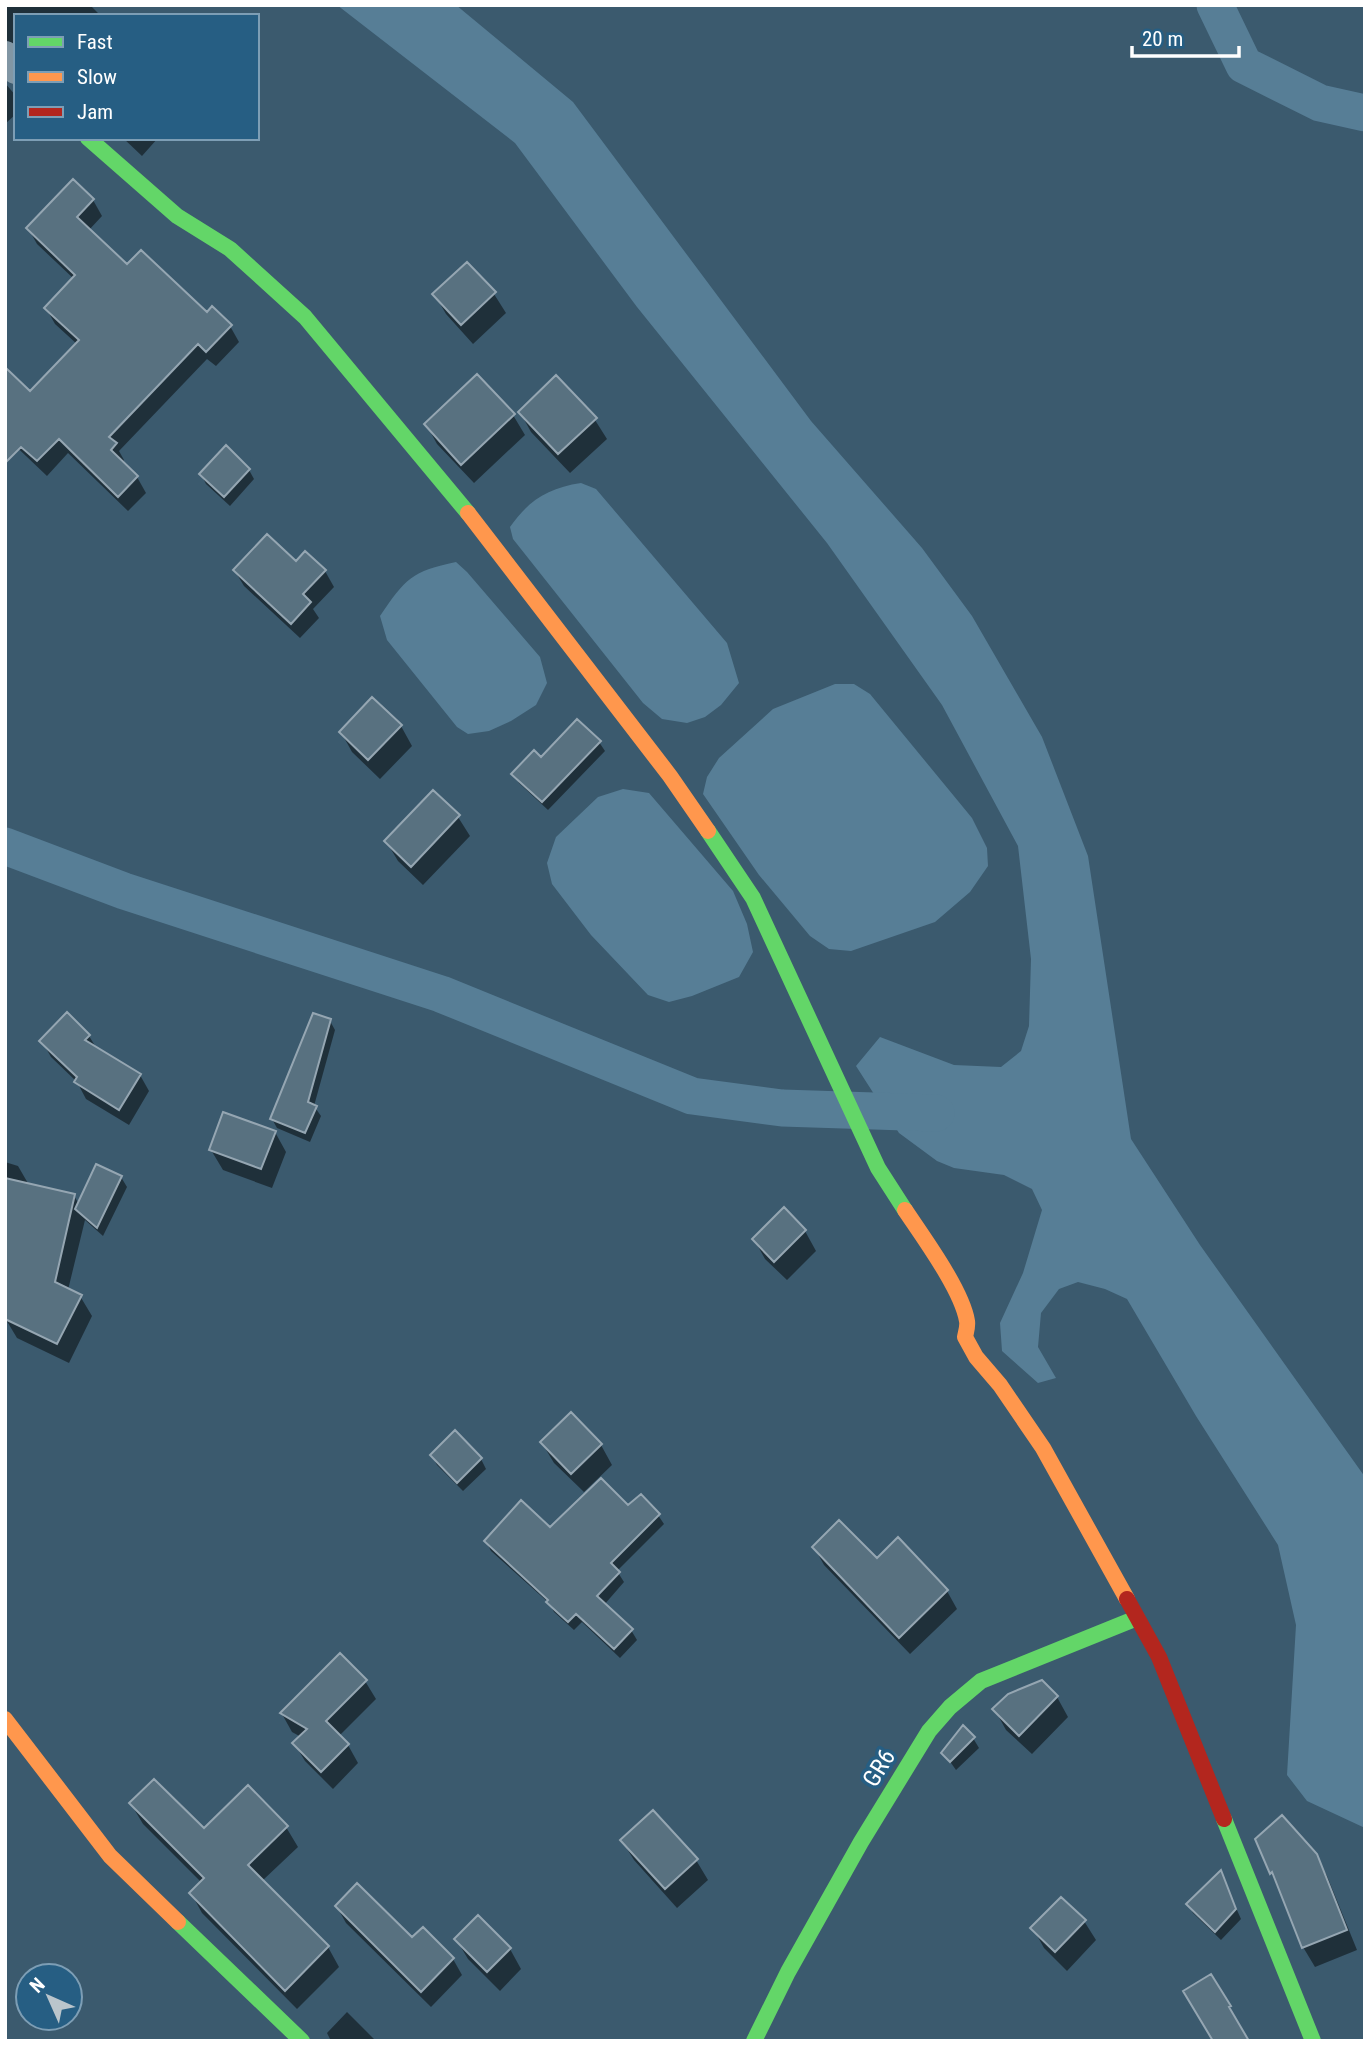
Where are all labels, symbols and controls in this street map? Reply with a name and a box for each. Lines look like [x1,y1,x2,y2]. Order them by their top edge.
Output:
legend [14,14,259,140]
scale bar [1132,14,1239,58]
text: 20 m [1142,27,1183,51]
text: Fast [77,30,113,54]
text: Slow [77,65,117,89]
text: Jam [77,100,113,124]
street label: GR6 [857,1744,901,1792]
north arrow [14,1962,84,2032]
text: N [25,1973,50,1998]

